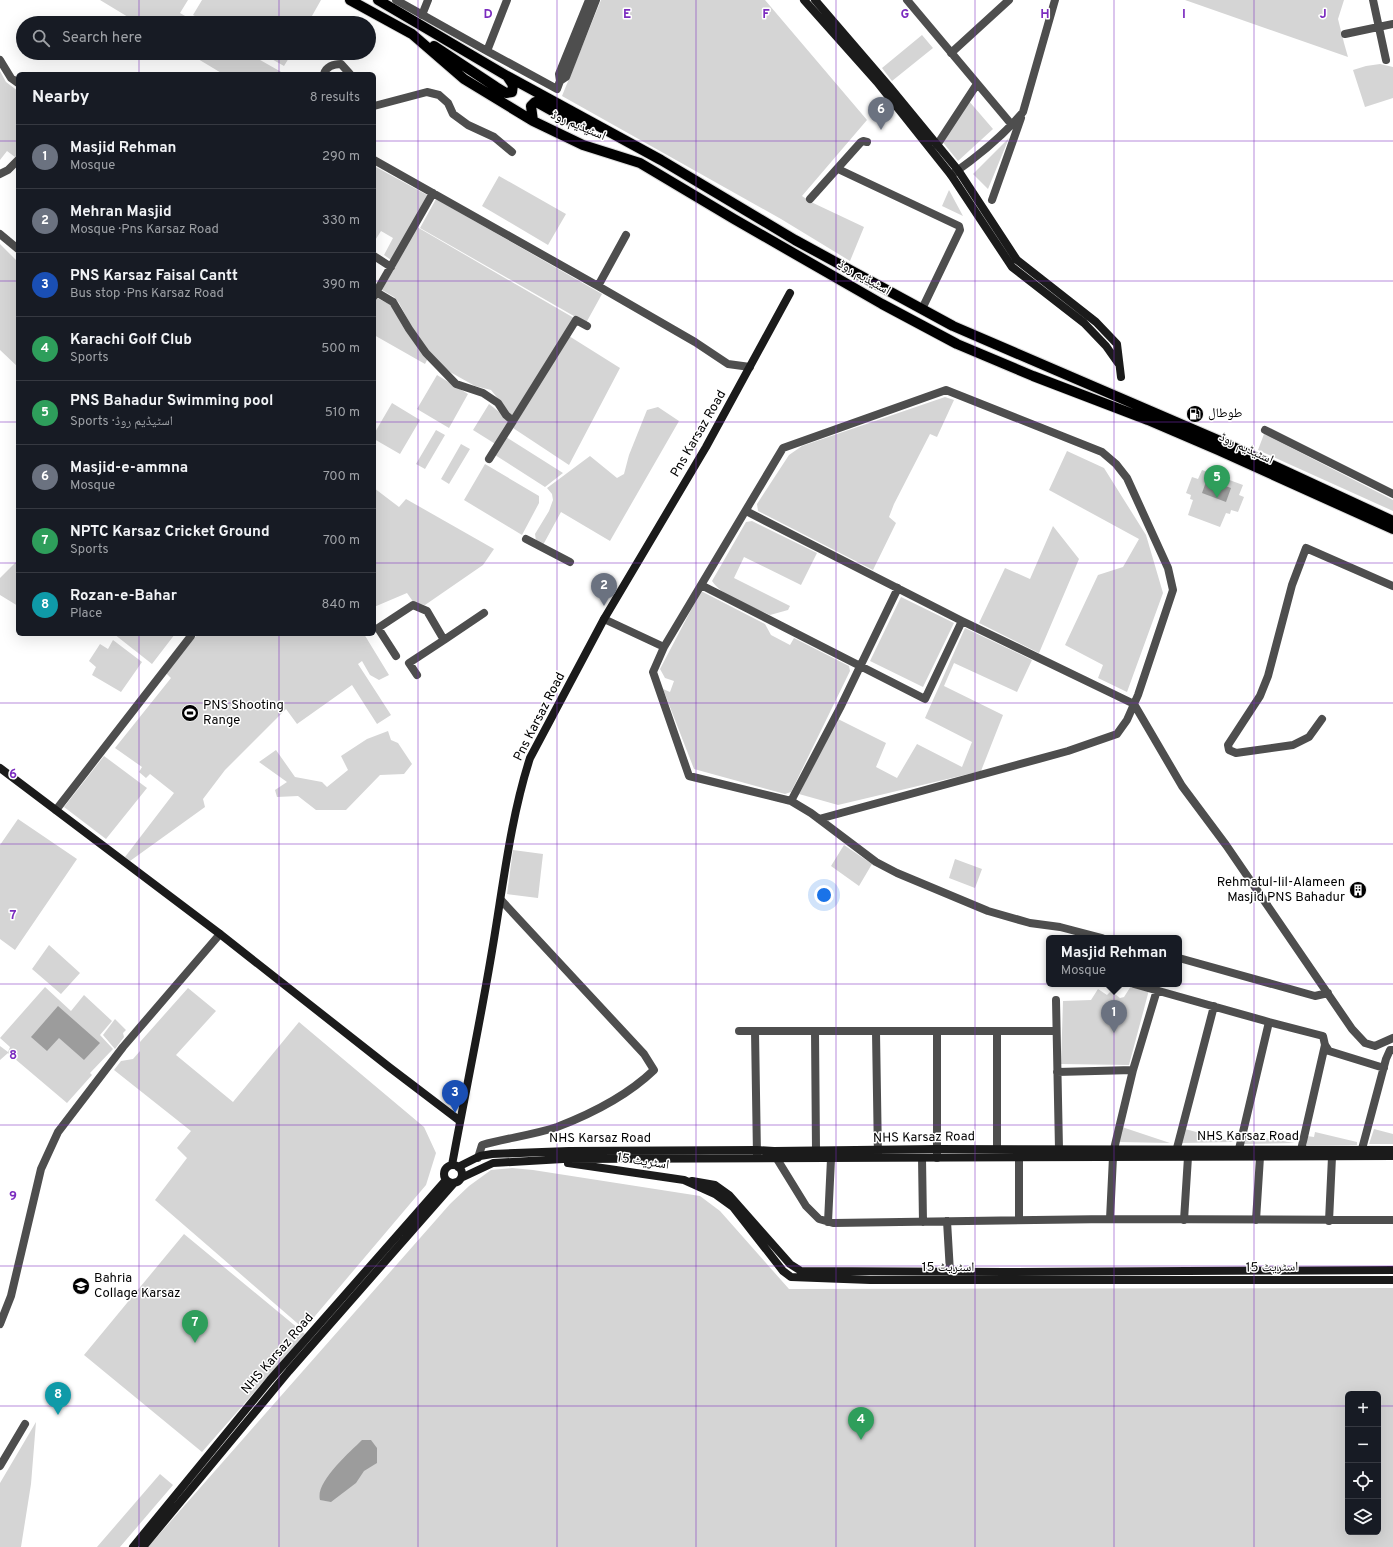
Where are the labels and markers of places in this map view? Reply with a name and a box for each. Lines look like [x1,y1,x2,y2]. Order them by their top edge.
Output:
pin: 6 [868,97,894,130]
fuel station icon: طوطال [1185,404,1205,424]
place label: طوطال [1208,406,1242,422]
pin: 5 [1204,465,1230,498]
pin: 2 [591,573,617,606]
place label: PNS Shooting Range [203,698,284,729]
sports icon: PNS Shooting Range [180,703,200,723]
place label: Rehmatul-lil-Alameen Masjid PNS Bahadur [1217,875,1345,906]
building icon: Rehmatul-lil-Alameen Masjid PNS Bahadur [1348,880,1368,900]
pin: 1 [1101,1000,1127,1033]
pin: 3 [442,1080,468,1113]
place label: Bahria Collage Karsaz [94,1271,181,1302]
school or university icon: Bahria Collage Karsaz [71,1276,91,1296]
pin: 7 [182,1310,208,1343]
pin: 8 [45,1382,71,1415]
pin: 4 [848,1407,874,1440]

